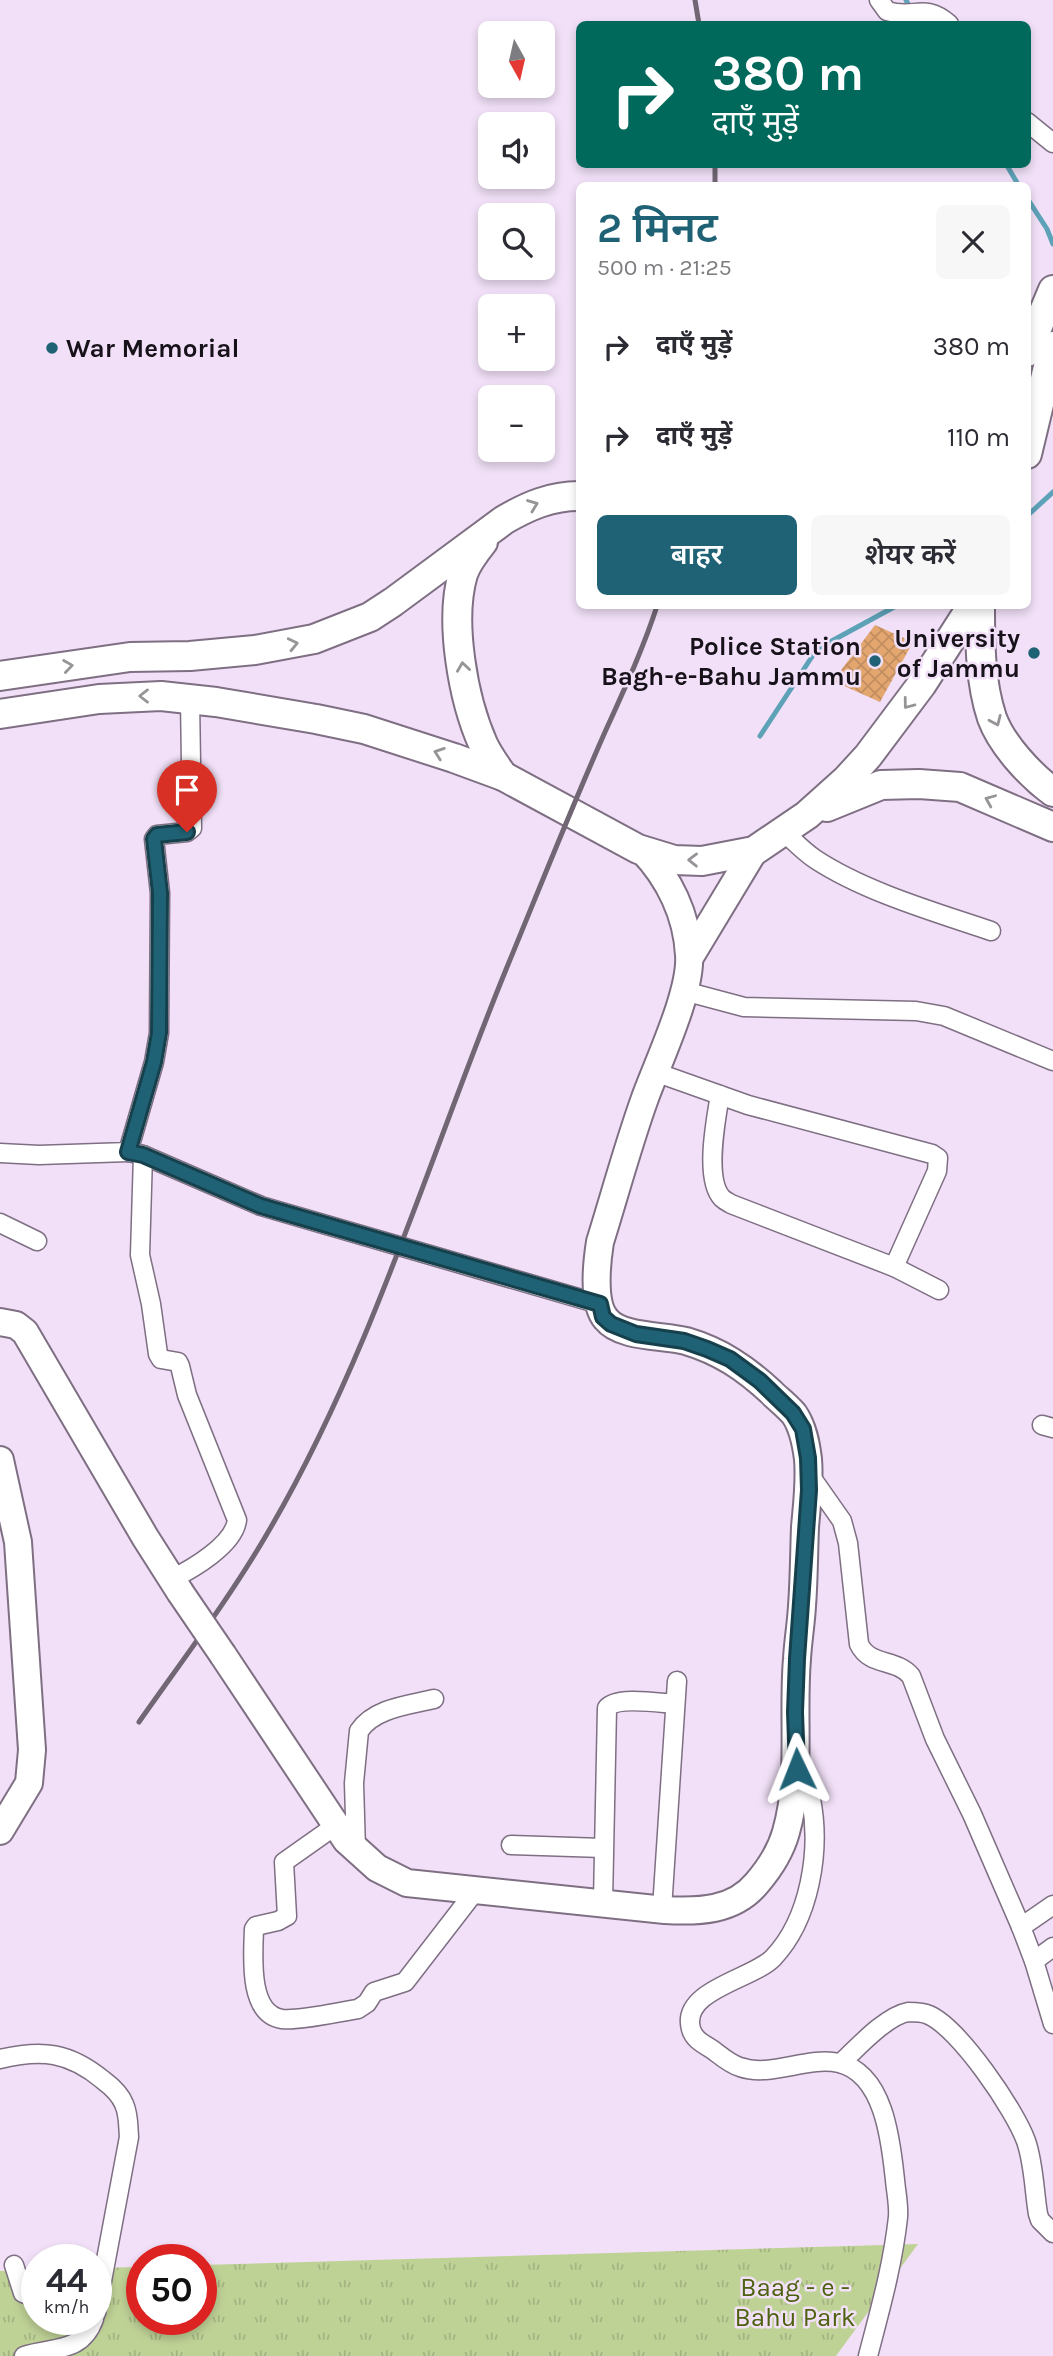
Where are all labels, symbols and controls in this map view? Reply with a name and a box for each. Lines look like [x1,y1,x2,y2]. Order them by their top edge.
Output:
north arrow [478,21,555,98]
map controls [478,21,555,462]
text: 380 m [712,45,864,102]
icon: right [597,49,688,140]
text: दाएँ मुड़ें [712,104,799,141]
button: sound [478,112,555,189]
button: search [478,203,555,280]
text: 2 मिनट [597,203,718,253]
button: close [936,205,1010,279]
text: 500 m · 21:25 [597,254,732,281]
button: + [478,294,555,371]
icon: right [597,328,635,366]
text: दाएँ मुड़ें [656,329,732,360]
text: 380 m [933,331,1010,362]
place label: War Memorial [66,333,239,364]
marker: War Memorial [44,340,60,356]
button: − [478,385,555,462]
icon: right [597,419,635,457]
text: दाएँ मुड़ें [656,420,732,451]
text: 110 m [947,422,1010,453]
one-way arrow [527,500,539,514]
button: बाहर [597,515,797,595]
button: शेयर करें [811,515,1010,595]
place label: University of Jammu [894,623,1020,684]
place label: Police Station Bagh-e-Bahu Jammu [601,631,861,692]
one-way arrow [287,637,299,652]
marker: University of Jammu [1026,645,1042,661]
marker: Police Station Bagh-e-Bahu Jammu [867,653,883,669]
one-way arrow [62,659,73,674]
one-way arrow [456,661,471,673]
one-way arrow [138,689,149,704]
one-way arrow [903,696,916,708]
one-way arrow [987,714,1001,726]
one-way arrow [433,747,445,761]
pin [157,760,217,832]
icon: arrive [168,771,206,809]
one-way arrow [985,794,998,808]
one-way arrow [687,853,698,868]
position arrow [760,1732,834,1806]
speed limit sign: 50 [126,2244,217,2335]
text: 44 [46,2260,87,2301]
park label: Baag - e - Bahu Park [735,2272,855,2333]
text: km/h [44,2296,89,2318]

